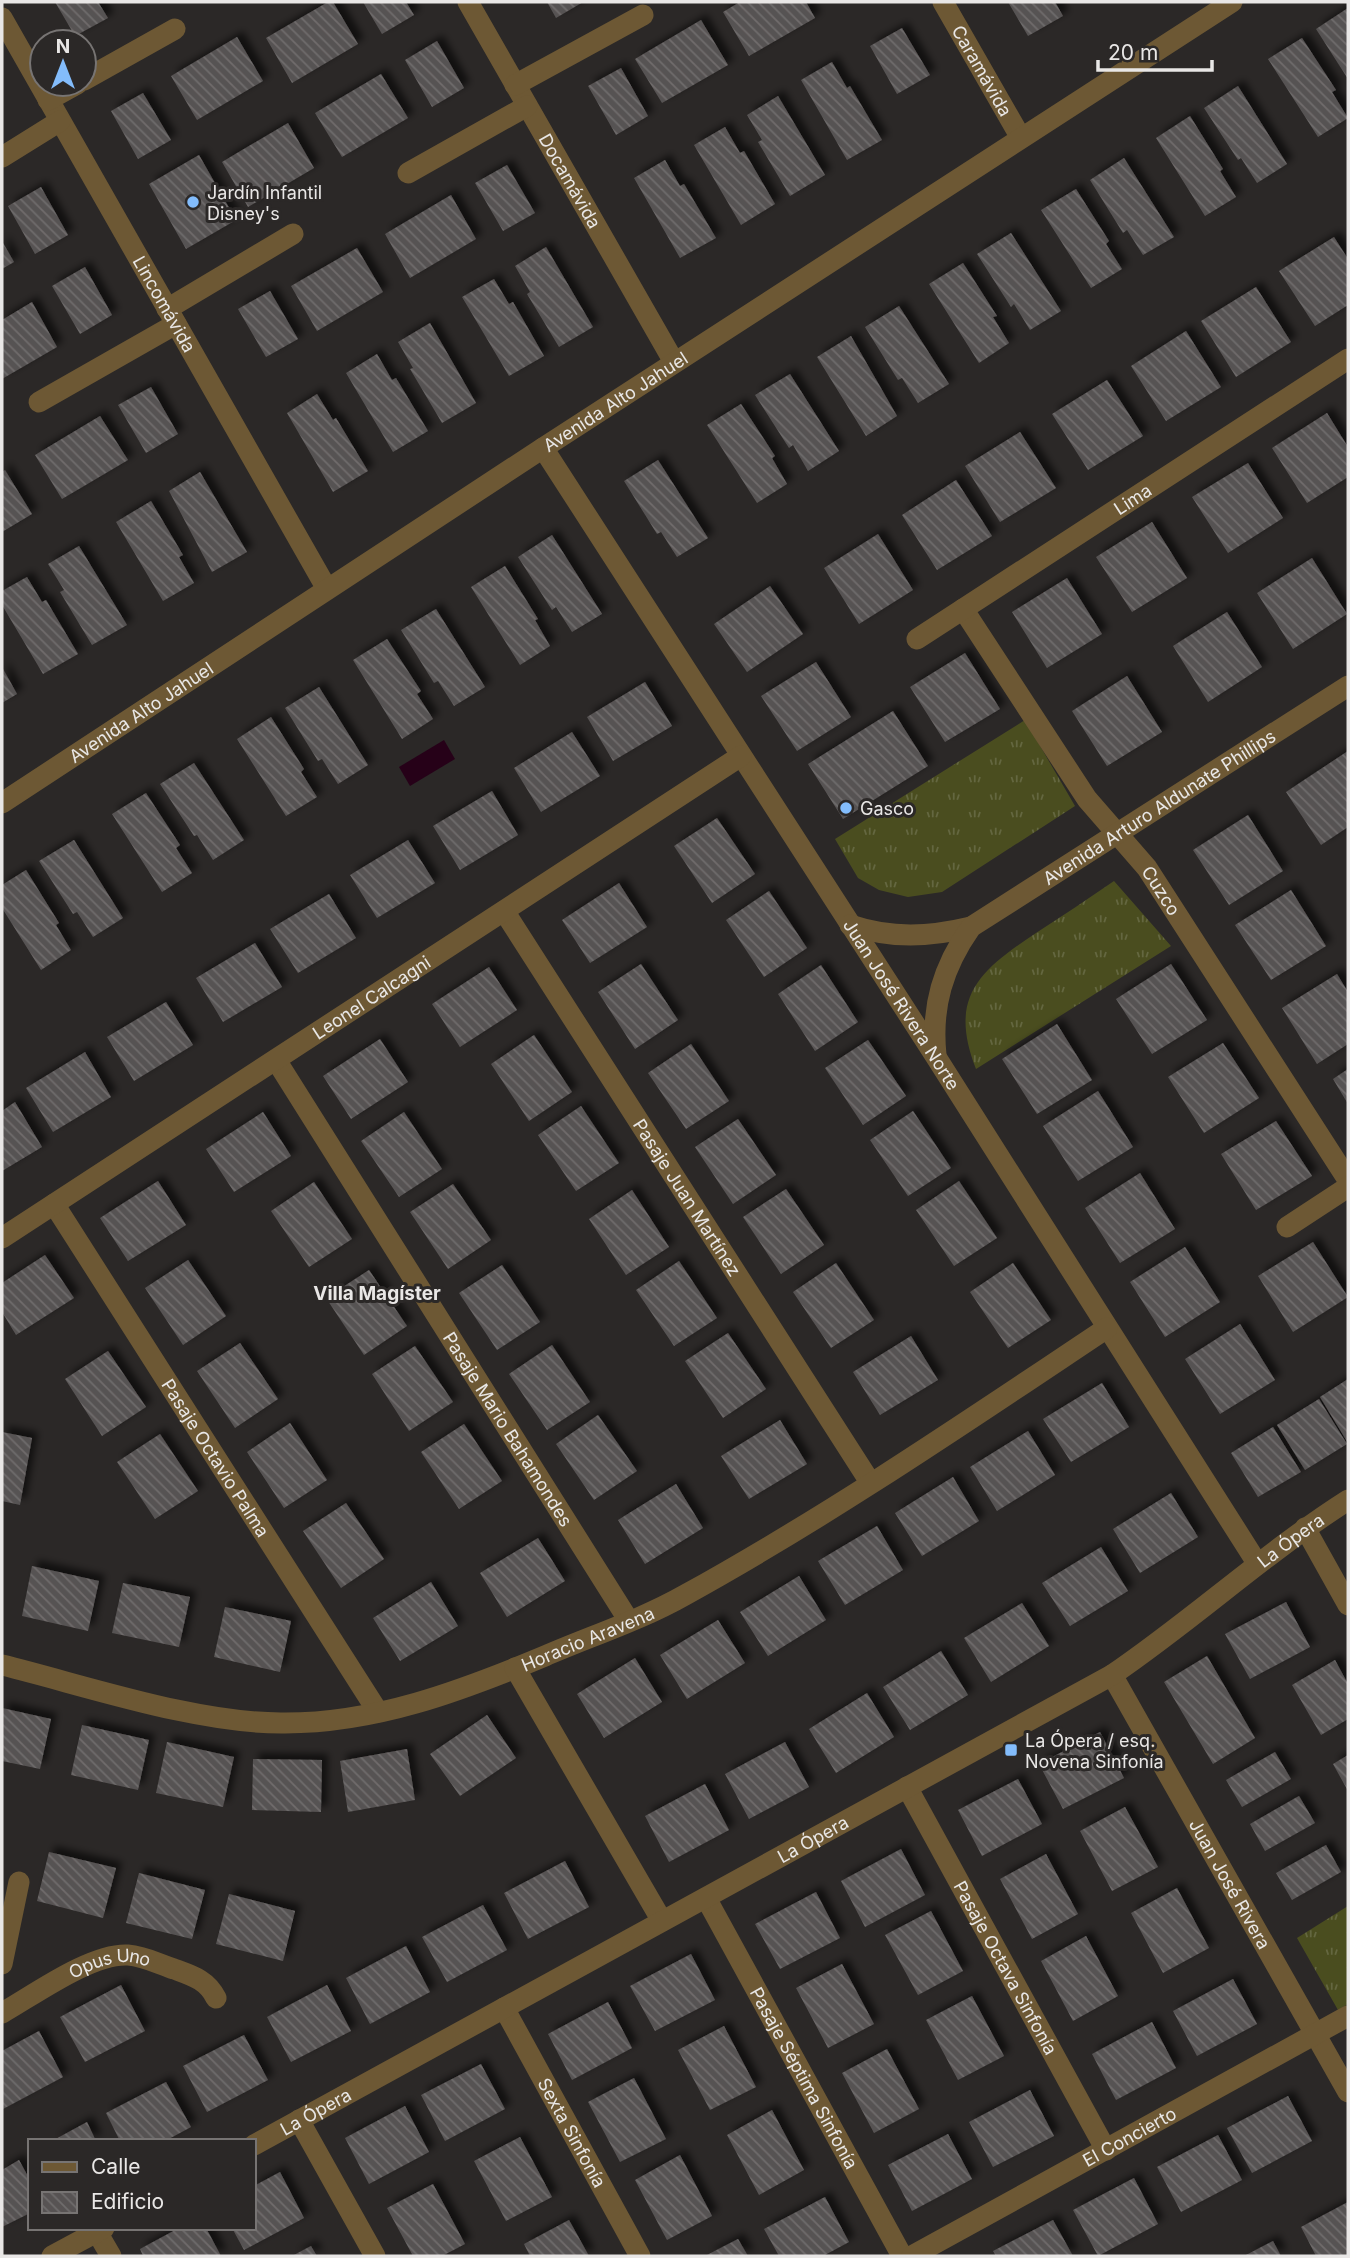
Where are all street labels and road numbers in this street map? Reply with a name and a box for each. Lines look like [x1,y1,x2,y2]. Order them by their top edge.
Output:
street label: Caramávida [948,21,1017,120]
street label: Docamávida [535,130,606,232]
street label: Lincomávida [129,252,200,356]
street label: Avenida Alto Jahuel [539,347,691,456]
street label: Lima [1110,479,1155,519]
street label: Avenida Alto Jahuel [65,657,217,767]
street label: Avenida Arturo Aldunate Phillips [1039,725,1279,889]
street label: Cuzco [1138,862,1185,919]
street label: Juan José Rivera Norte [839,915,964,1093]
street label: Leonel Calcagni [309,951,434,1043]
street label: Pasaje Juan Martínez [629,1115,746,1280]
street label: Pasaje Mario Bahamondes [439,1328,577,1530]
street label: Pasaje Octavio Palma [158,1375,274,1541]
street label: La Ópera [1253,1509,1328,1572]
street label: Horacio Aravena [518,1602,657,1675]
street label: La Ópera [774,1811,852,1867]
street label: Juan José Rivera [1185,1815,1275,1953]
street label: Pasaje Octava Sinfonía [950,1877,1062,2058]
street label: Opus Uno [65,1944,154,1982]
street label: Pasaje Séptima Sinfonía [746,1983,863,2172]
street label: Sexta Sinfonía [534,2074,611,2191]
street label: La Ópera [276,2084,354,2139]
street label: El Concierto [1079,2102,1180,2171]

